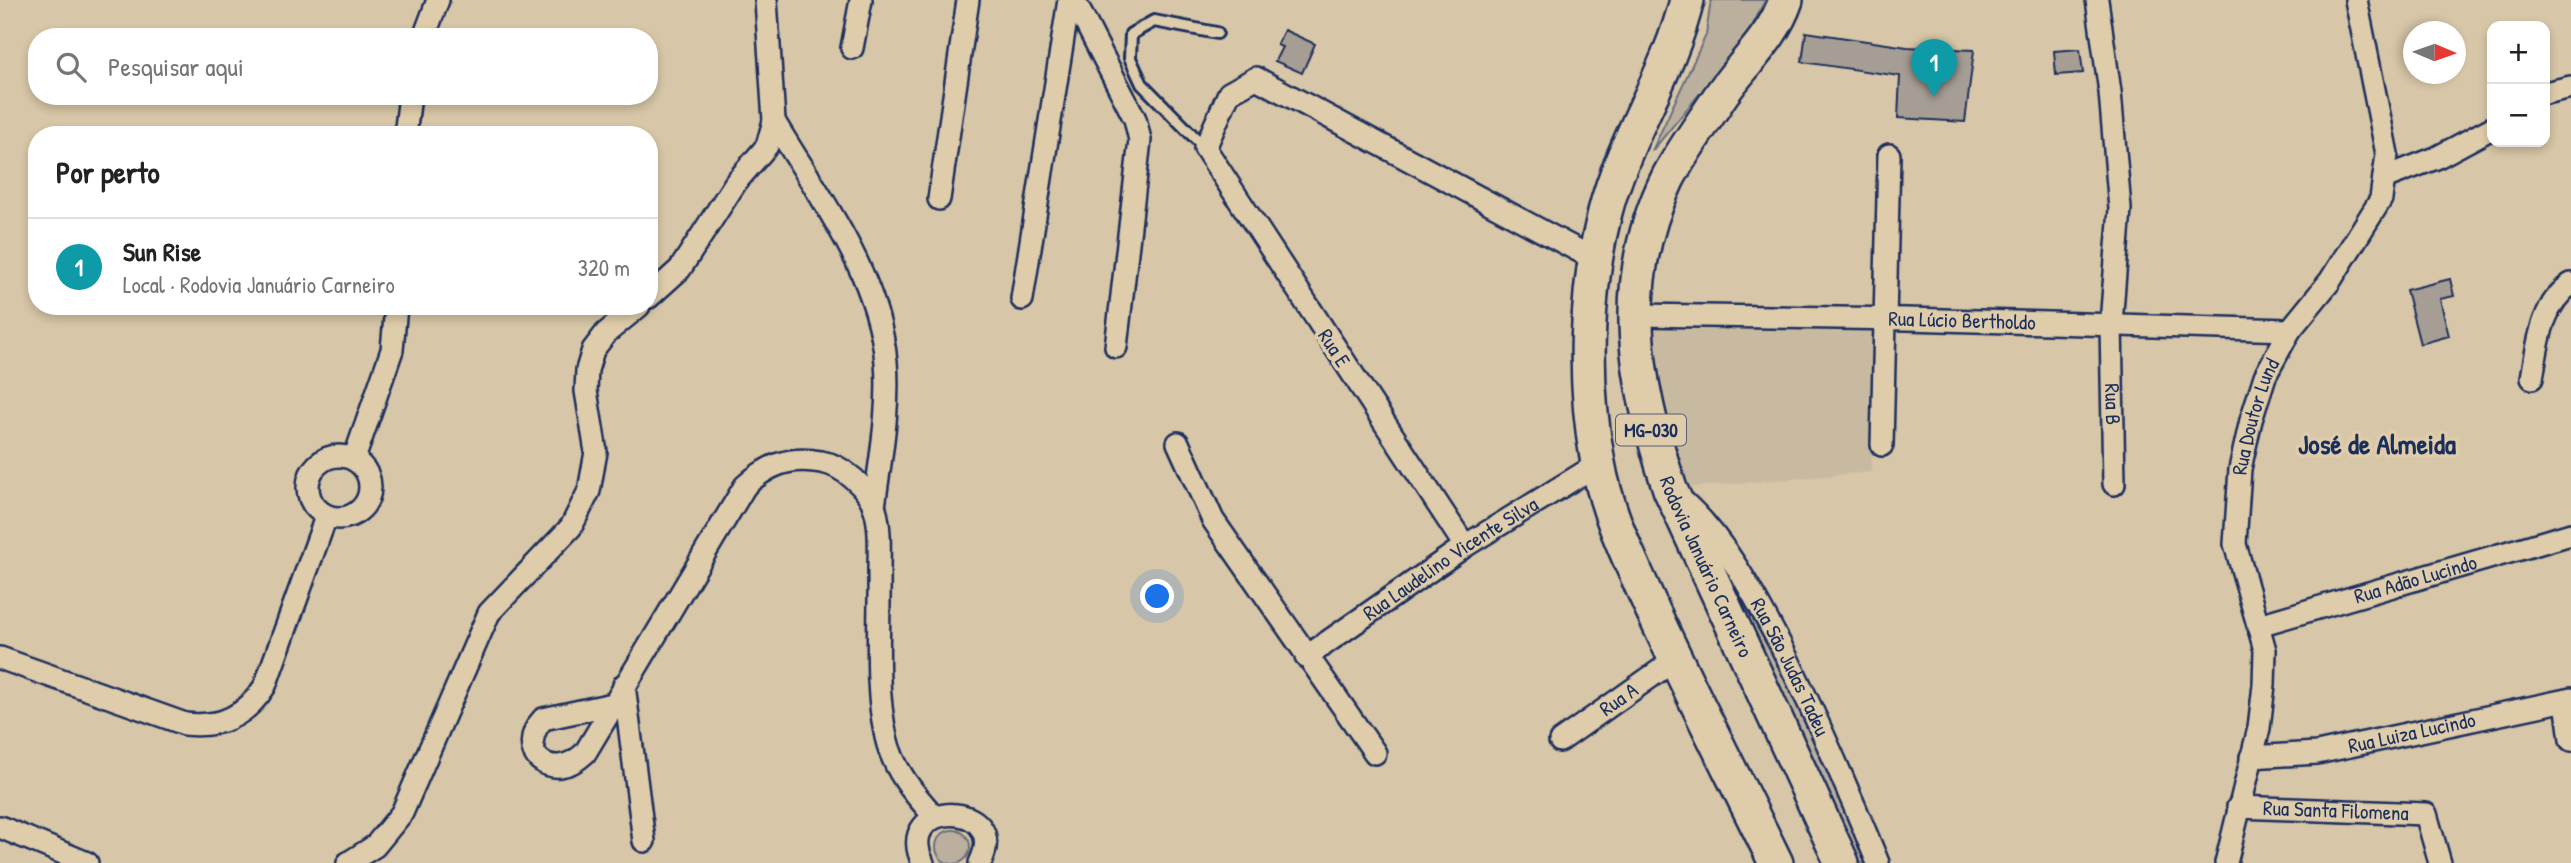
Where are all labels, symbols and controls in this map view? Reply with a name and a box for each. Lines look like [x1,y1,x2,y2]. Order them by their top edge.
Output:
north arrow [2403,21,2466,84]
map controls [2487,21,2550,147]
button: + [2487,21,2550,84]
search box [28,28,658,105]
pin: 1 [1911,39,1957,97]
icon: search [52,48,90,86]
text: Pesquisar aqui [108,49,244,84]
button: − [2487,84,2550,147]
text: Por perto [56,152,160,192]
text: Sun Rise [123,234,201,269]
text: 1 [75,252,83,283]
text: 320 m [578,252,630,283]
text: Local · Rodovia Januário Carneiro [123,269,395,300]
street label: Rua Lúcio Bertholdo [1888,304,2036,337]
street label: Rua E [1311,323,1358,373]
street label: Rua Doutor Lund [2225,353,2286,476]
street label: Rua B [2098,383,2128,425]
road number: MG-030 [1616,414,1686,446]
district label: José de Almeida [2298,425,2456,463]
street label: Rodovia Januário Carneiro [1653,473,1760,662]
street label: Rua Laudelino Vicente Silva [1357,489,1543,627]
street label: Rua Adão Lucindo [2351,547,2480,610]
your location [1140,579,1174,613]
street label: Rua São Judas Tadeu [1744,593,1837,741]
street label: Rua A [1593,675,1644,723]
street label: Rua Luiza Lucindo [2345,705,2478,760]
street label: Rua Santa Filomena [2263,793,2409,827]

